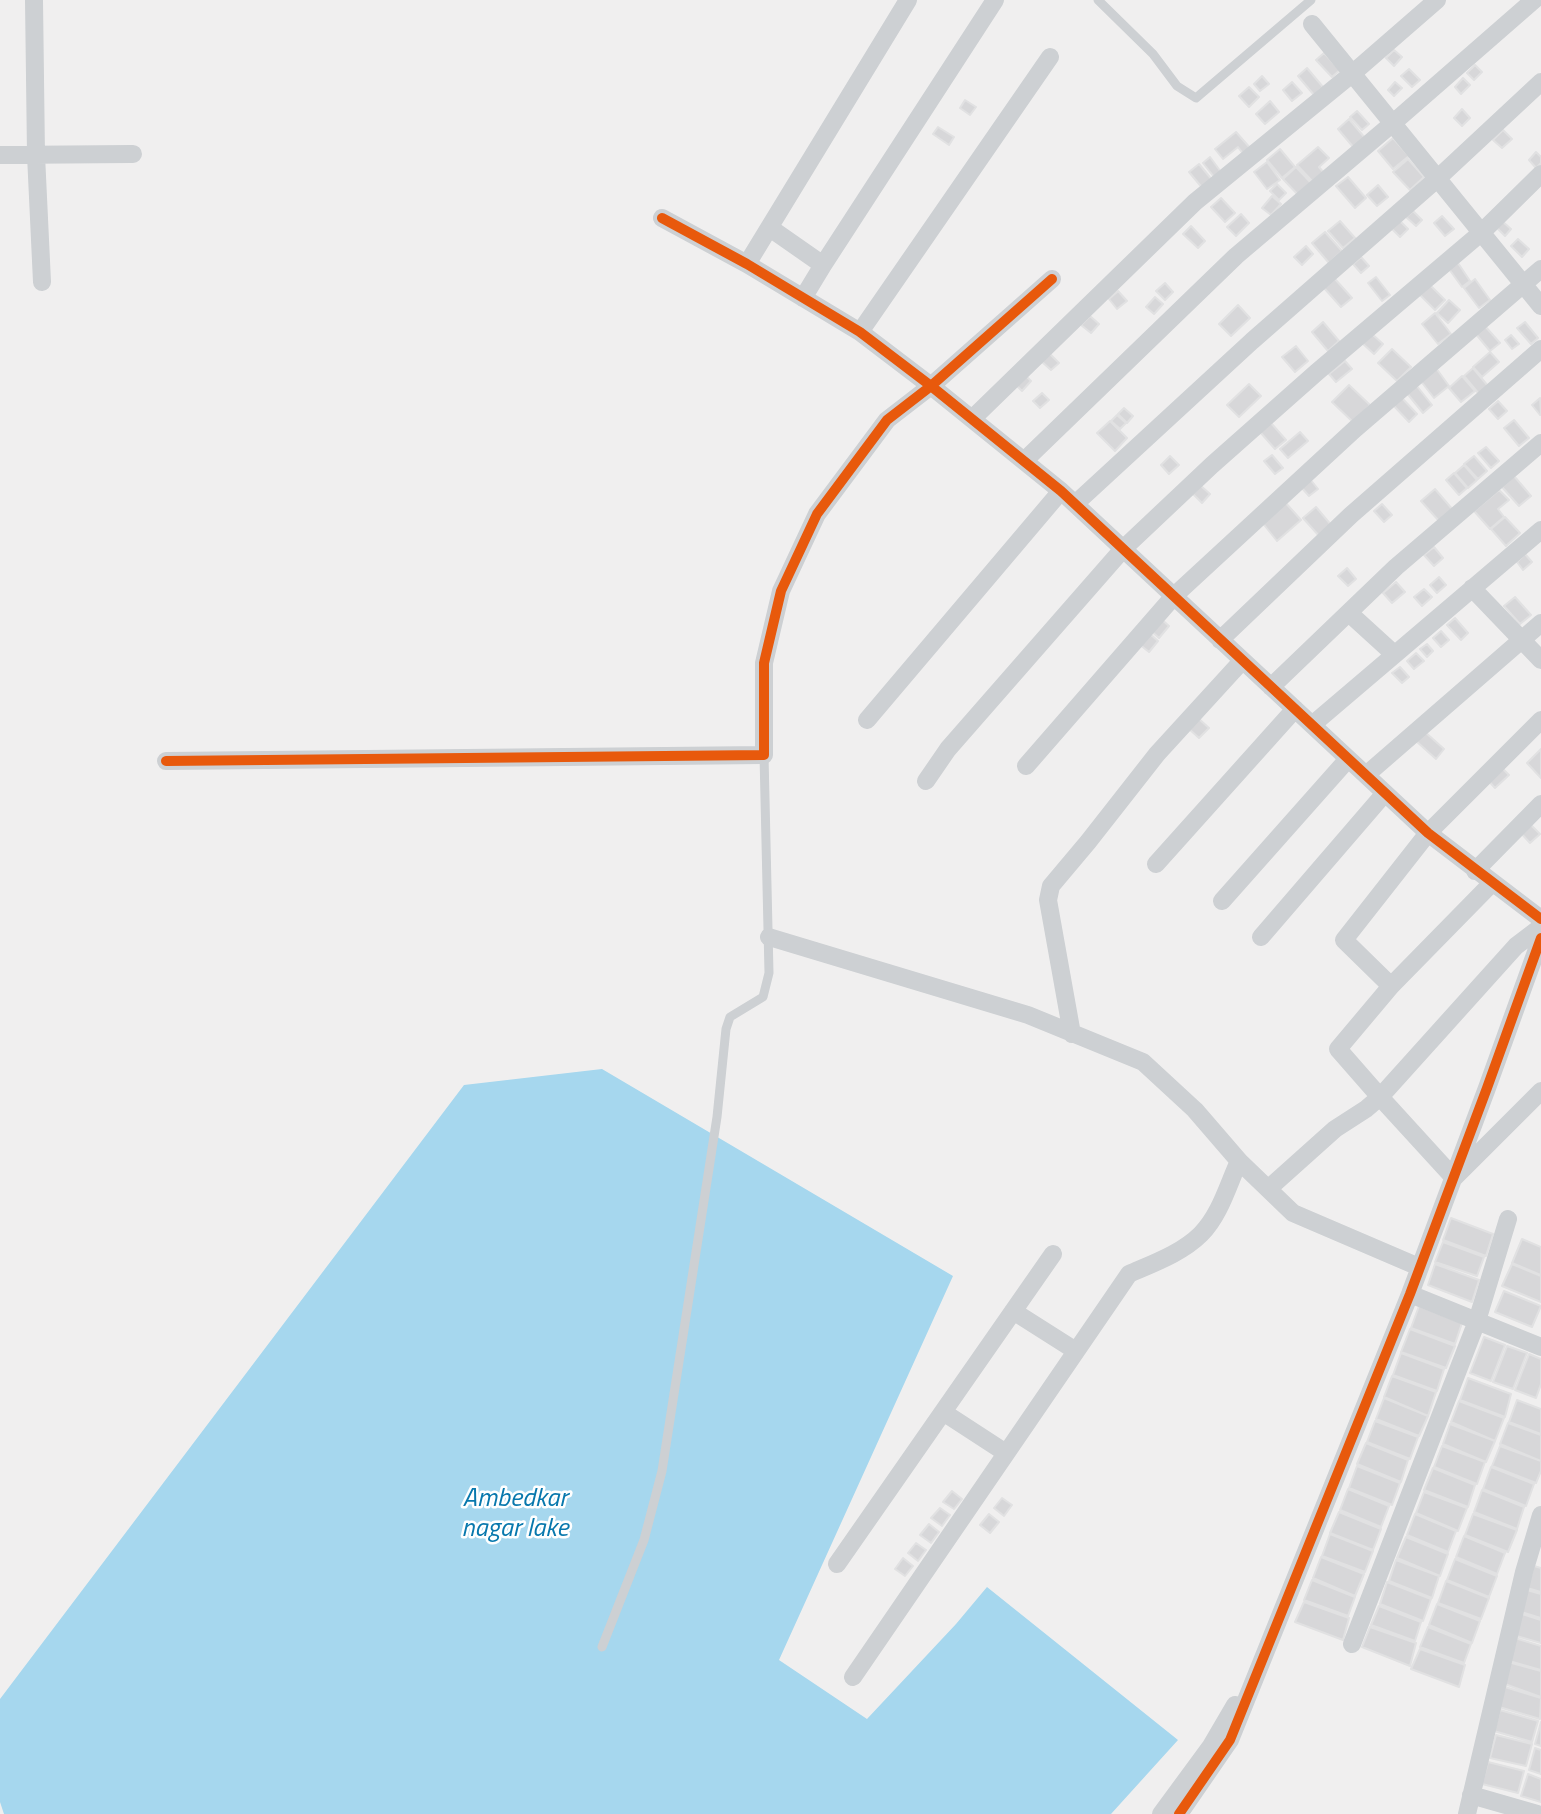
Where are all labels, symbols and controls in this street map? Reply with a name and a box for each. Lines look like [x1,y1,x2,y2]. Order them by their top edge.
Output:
water label: Ambedkar nagar lake [462,1484,568,1546]

